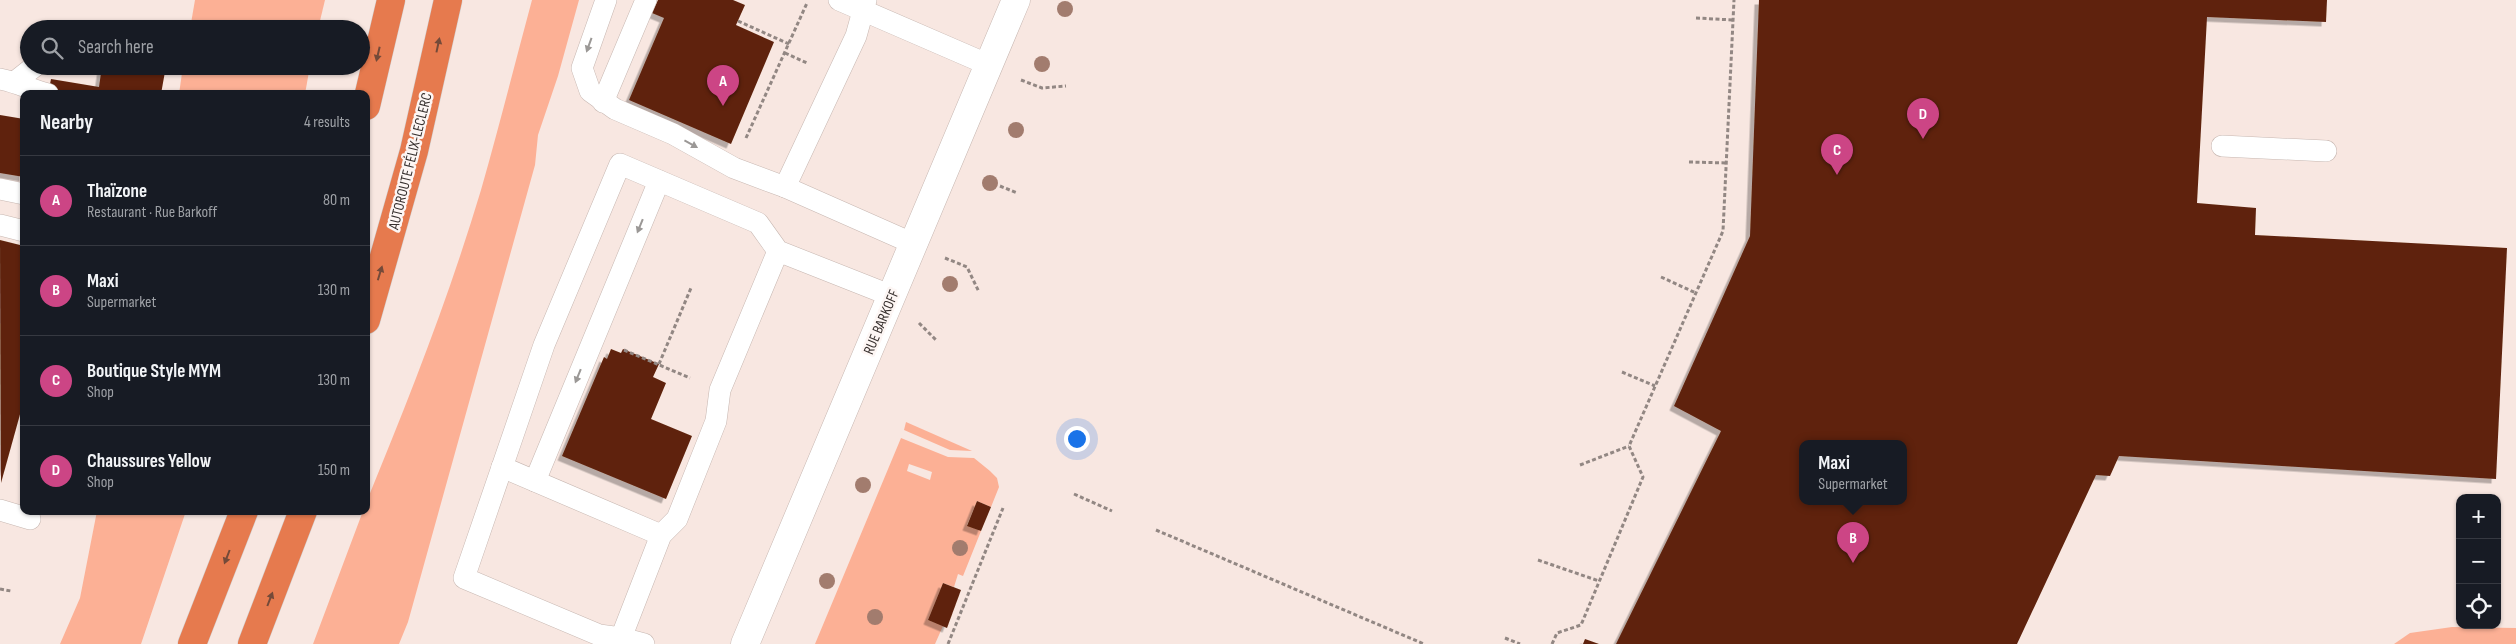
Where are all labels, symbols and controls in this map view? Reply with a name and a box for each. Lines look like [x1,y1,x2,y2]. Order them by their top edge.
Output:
search box [20,20,370,75]
icon: search [38,34,66,62]
text: Search here [78,36,154,59]
one-way arrow [434,37,442,52]
one-way arrow [585,38,592,53]
one-way arrow [374,47,382,62]
pin: A [707,65,739,106]
street label: AUTOROUTE FÉLIX-LECLERC [384,91,437,232]
pin: D [1907,98,1939,139]
text: Nearby [40,110,93,135]
text: 4 results [304,113,350,132]
pin: C [1821,134,1853,175]
one-way arrow [683,140,698,148]
text: Thaïzone [87,180,147,203]
text: A [52,191,60,210]
text: 80 m [323,191,350,210]
text: Restaurant · Rue Barkoff [87,203,217,222]
one-way arrow [636,219,644,234]
one-way arrow [377,266,385,281]
text: Maxi [87,270,119,293]
text: B [52,281,60,300]
text: 130 m [318,281,350,300]
street label: RUE BARKOFF [859,287,904,357]
text: Supermarket [87,293,156,312]
text: Boutique Style MYM [87,360,221,383]
one-way arrow [574,369,582,384]
text: C [52,371,60,390]
text: 130 m [318,371,350,390]
text: Shop [87,383,114,402]
your location [1064,426,1090,452]
popup [1799,440,1907,505]
text: Chaussures Yellow [87,450,211,473]
text: Maxi [1818,452,1850,475]
text: D [52,461,60,480]
text: 150 m [318,461,350,480]
text: Shop [87,473,114,492]
text: Supermarket [1818,475,1888,494]
map controls [2456,494,2501,629]
button: + [2456,494,2501,539]
pin: B [1837,522,1869,563]
button: − [2456,539,2501,584]
one-way arrow [223,550,231,565]
button: locate [2456,584,2501,629]
one-way arrow [266,592,274,606]

